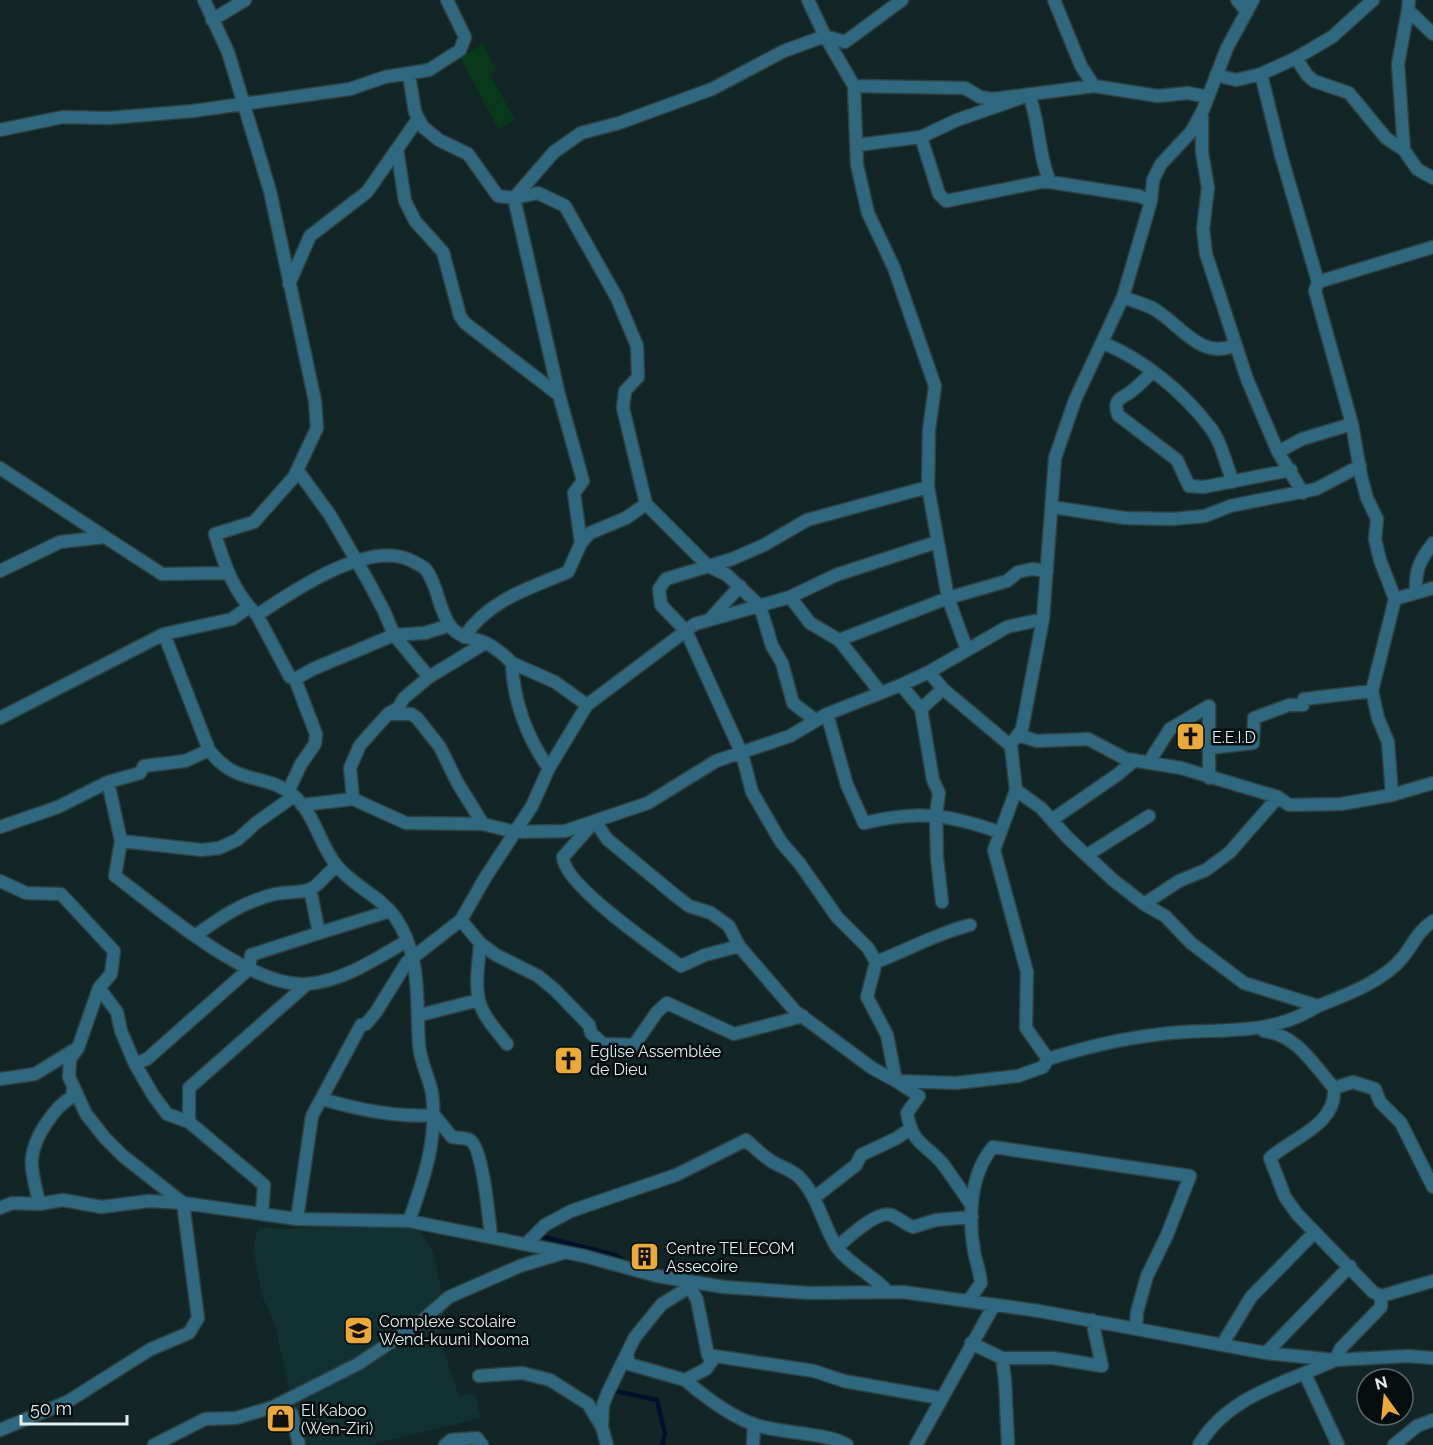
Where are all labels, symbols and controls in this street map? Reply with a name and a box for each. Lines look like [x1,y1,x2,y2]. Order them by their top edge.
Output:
church icon: E.E.I.D [1175,721,1207,753]
place label: E.E.I.D [1212,728,1256,747]
place label: Eglise Assemblée de Dieu [590,1042,721,1079]
church icon: Eglise Assemblée de Dieu [553,1044,585,1076]
place label: Centre TELECOM Assecoire [666,1239,795,1276]
building icon: Centre TELECOM Assecoire [629,1241,661,1273]
place label: Complexe scolaire Wend-kuuni Nooma [379,1312,529,1349]
school or university icon: Complexe scolaire Wend-kuuni Nooma [342,1314,374,1346]
north arrow [1355,1367,1415,1427]
text: N [1373,1372,1390,1394]
scale bar [21,1388,128,1426]
text: 50 m [30,1398,72,1419]
place label: El Kaboo (Wen-Ziri) [301,1401,373,1438]
shop icon: El Kaboo (Wen-Ziri) [264,1403,296,1435]

